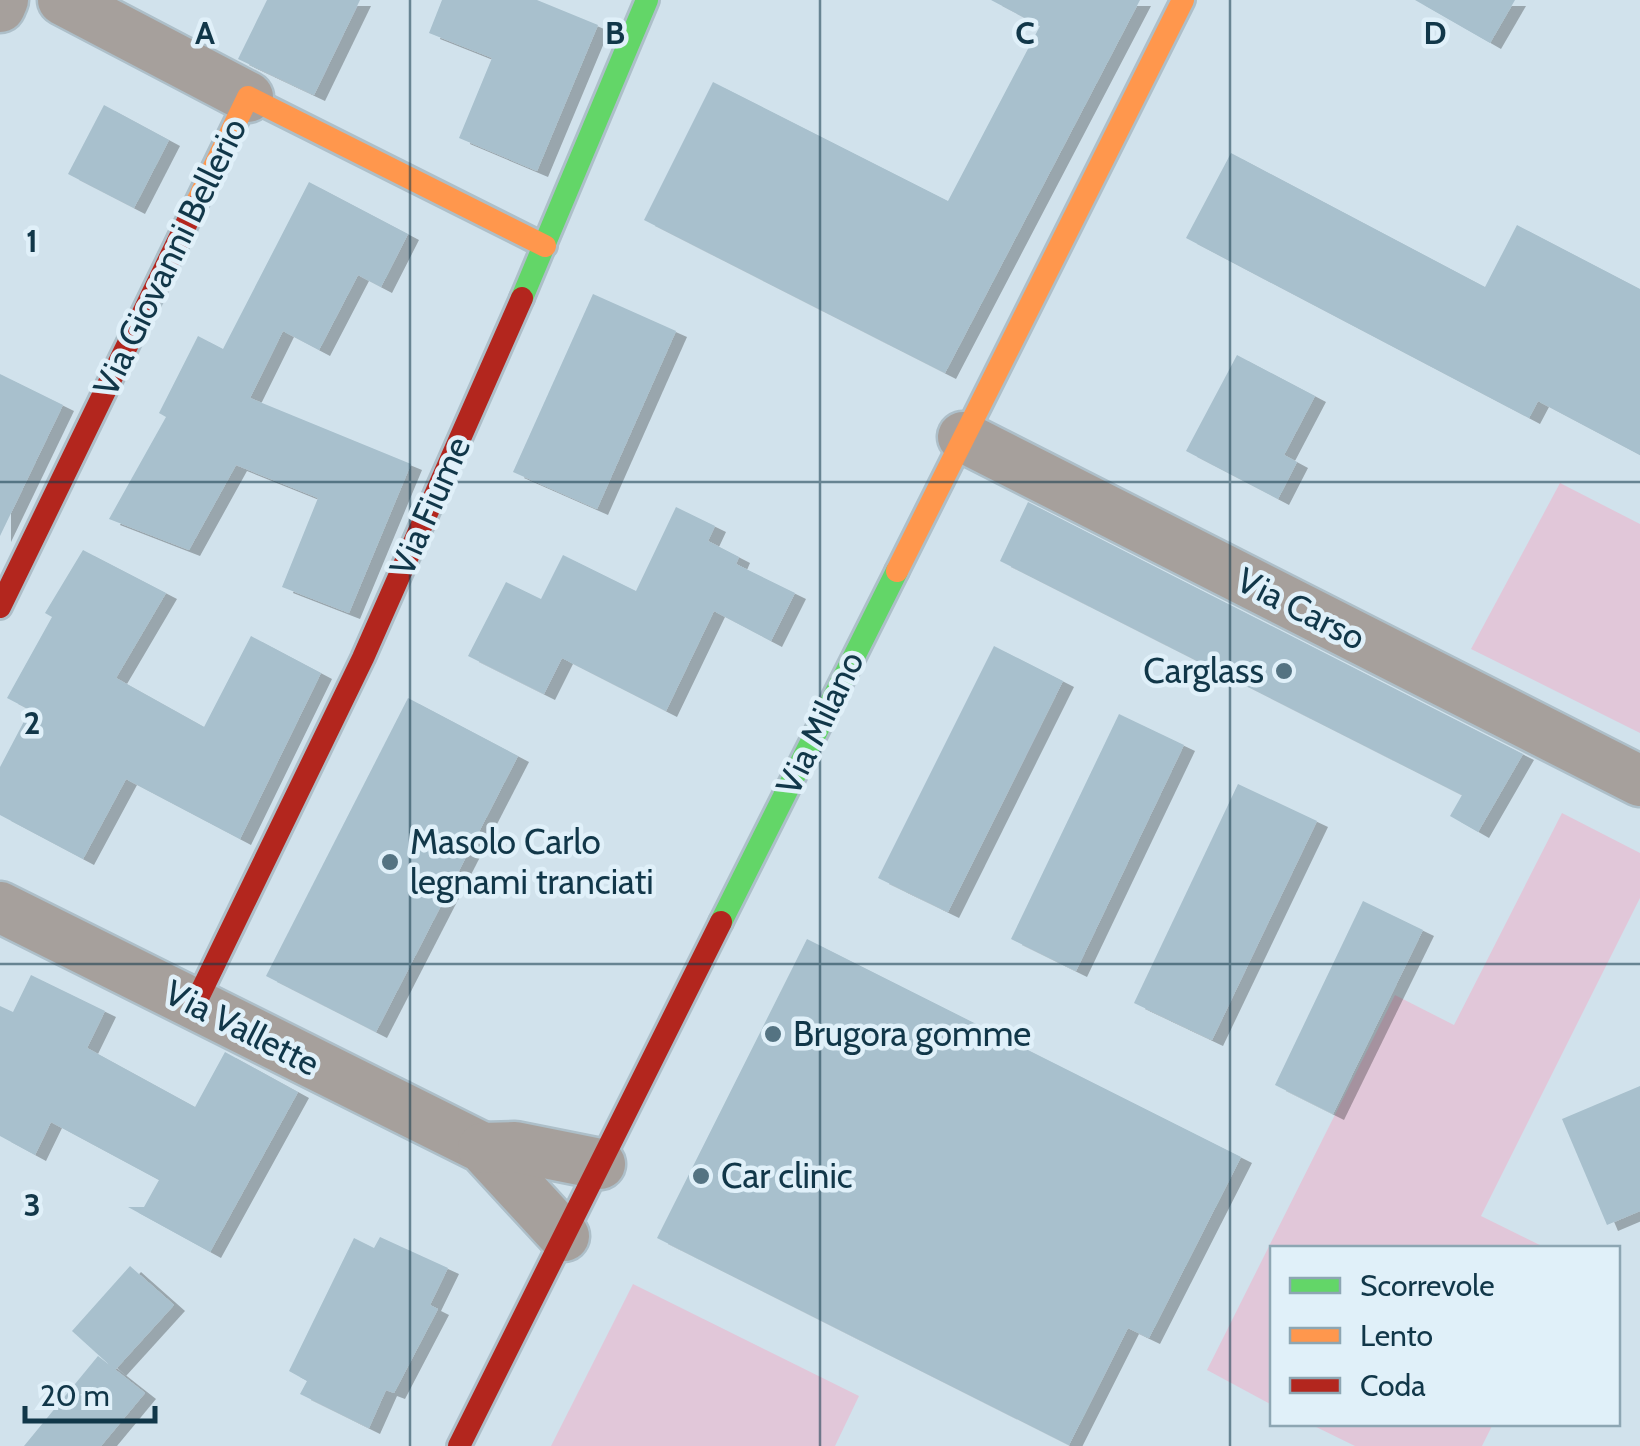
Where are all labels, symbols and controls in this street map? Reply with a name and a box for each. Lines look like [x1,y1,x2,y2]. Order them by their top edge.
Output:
text: A [195,13,215,52]
text: B [605,13,625,52]
text: C [1015,13,1035,52]
text: D [1423,13,1447,52]
street label: Via Giovanni Bellerio [84,111,255,403]
text: 1 [26,221,38,260]
street label: Via Fiume [380,430,479,582]
street label: Via Carso [1230,558,1373,659]
street label: Via Milano [766,644,873,802]
place label: Carglass [1143,649,1264,692]
marker: Carglass [1273,660,1295,682]
text: 2 [24,703,40,742]
place label: Masolo Carlo legnami tranciati [410,820,654,903]
marker: Masolo Carlo legnami tranciati [379,851,401,873]
street label: Via Vallette [158,970,327,1085]
place label: Brugora gomme [793,1012,1031,1055]
marker: Brugora gomme [762,1023,784,1045]
place label: Car clinic [721,1154,853,1197]
marker: Car clinic [690,1165,712,1187]
text: 3 [23,1185,41,1224]
legend [1270,1246,1620,1426]
text: Scorrevole [1360,1267,1495,1304]
text: Lento [1360,1317,1433,1354]
scale bar [25,1361,155,1423]
text: Coda [1360,1367,1426,1404]
text: 20 m [40,1377,110,1414]

